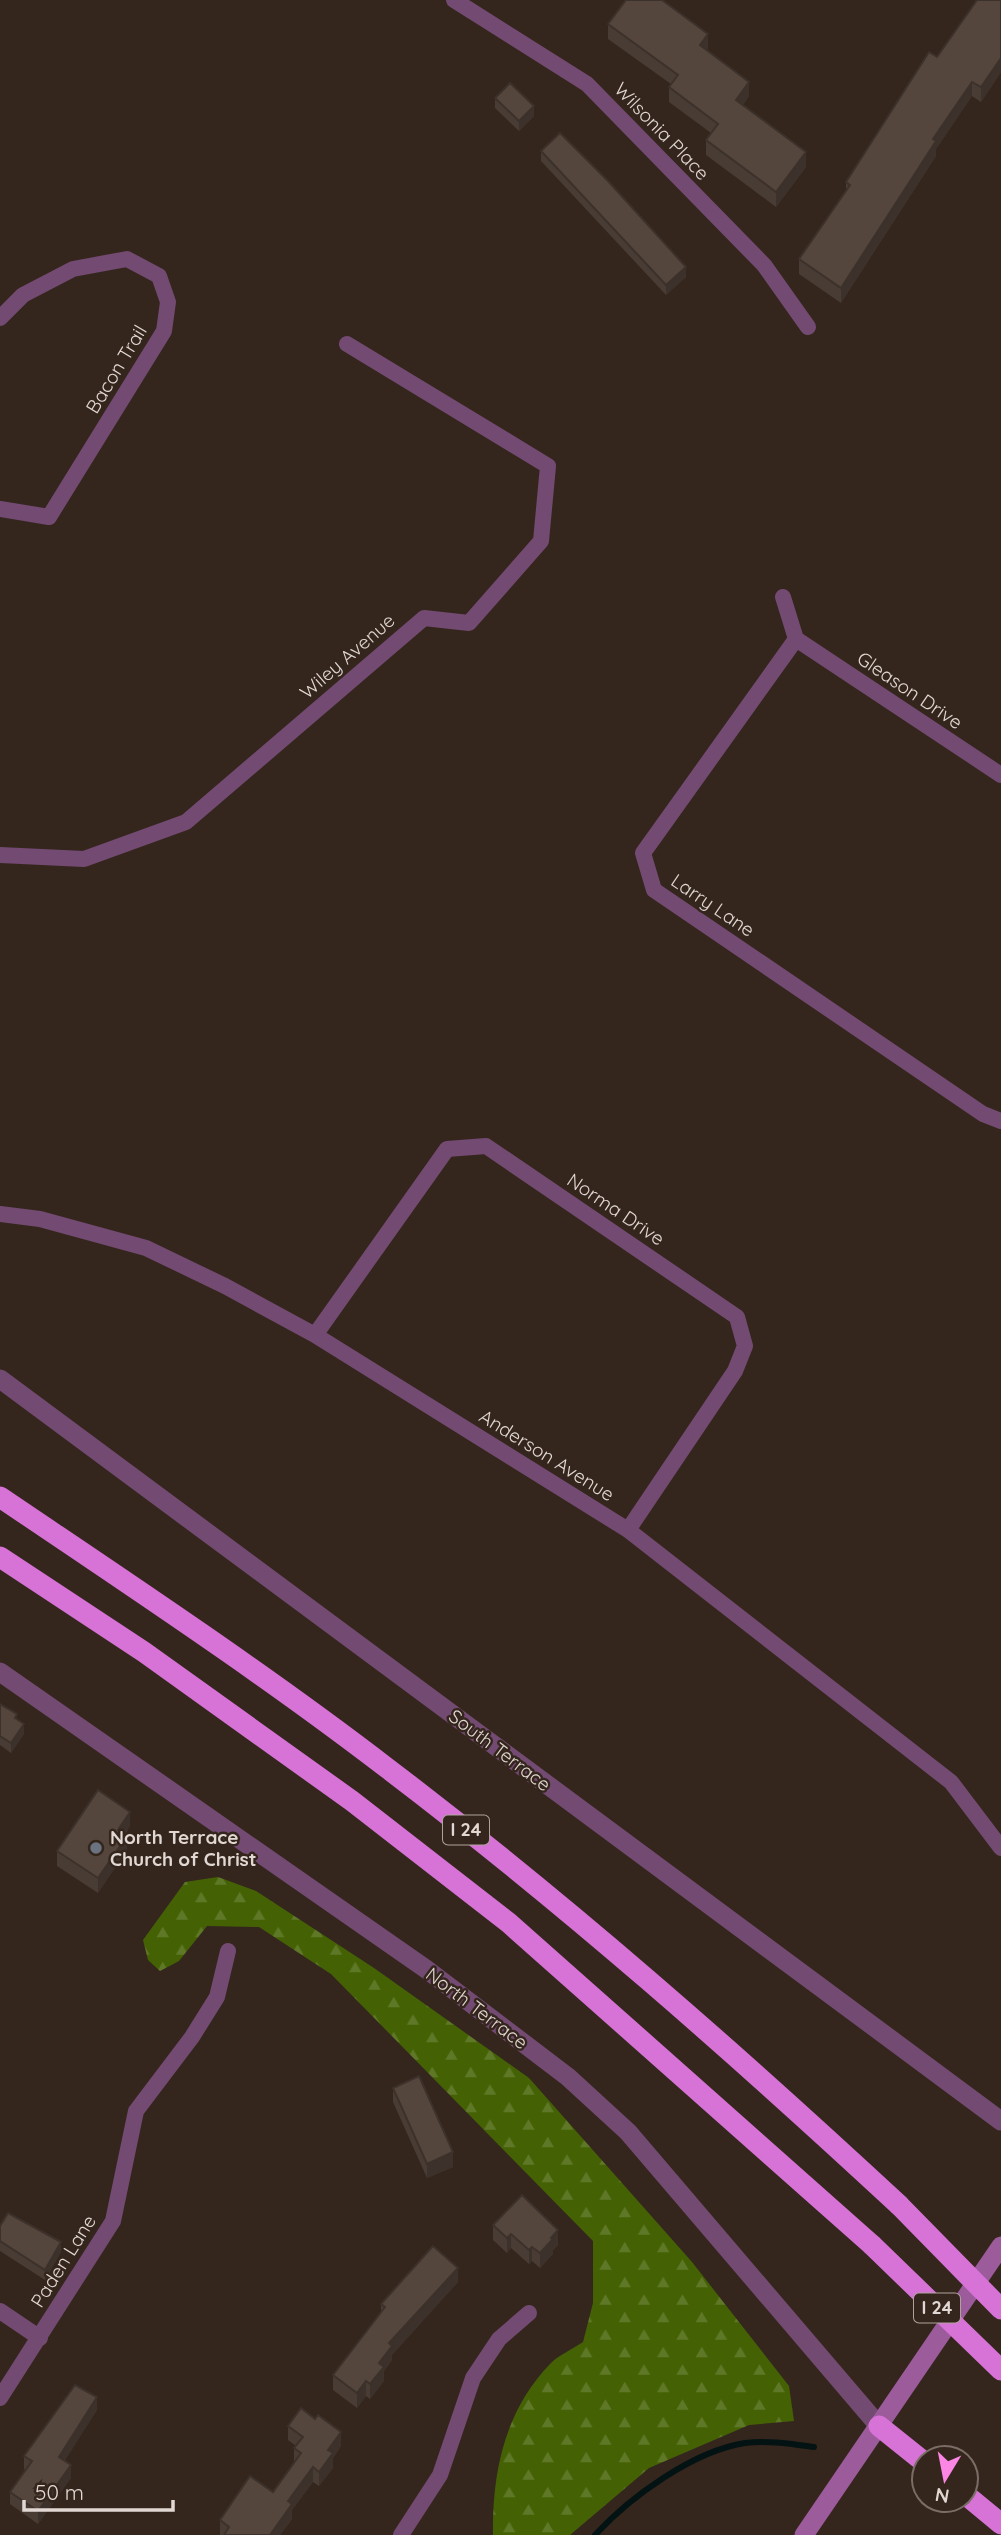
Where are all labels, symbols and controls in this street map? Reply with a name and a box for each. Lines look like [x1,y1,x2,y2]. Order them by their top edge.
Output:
street label: Wilsonia Place [609,77,715,185]
street label: Bacon Trail [80,320,152,418]
street label: Wiley Avenue [295,608,399,704]
street label: Gleason Drive [853,646,967,734]
street label: Larry Lane [667,868,759,942]
street label: Norma Drive [563,1168,669,1250]
street label: Anderson Avenue [475,1404,619,1506]
street label: South Terrace [444,1704,556,1796]
road number: I 24 [443,1816,489,1844]
place label: North Terrace Church of Christ [110,1825,257,1871]
marker: North Terrace Church of Christ [88,1840,104,1856]
street label: North Terrace [421,1962,533,2054]
street label: Paden Lane [25,2210,101,2312]
road number: I 24 [914,2294,960,2322]
north arrow [910,2444,980,2514]
scale bar [24,2468,173,2512]
text: 50 m [35,2479,84,2505]
text: N [933,2483,951,2509]

